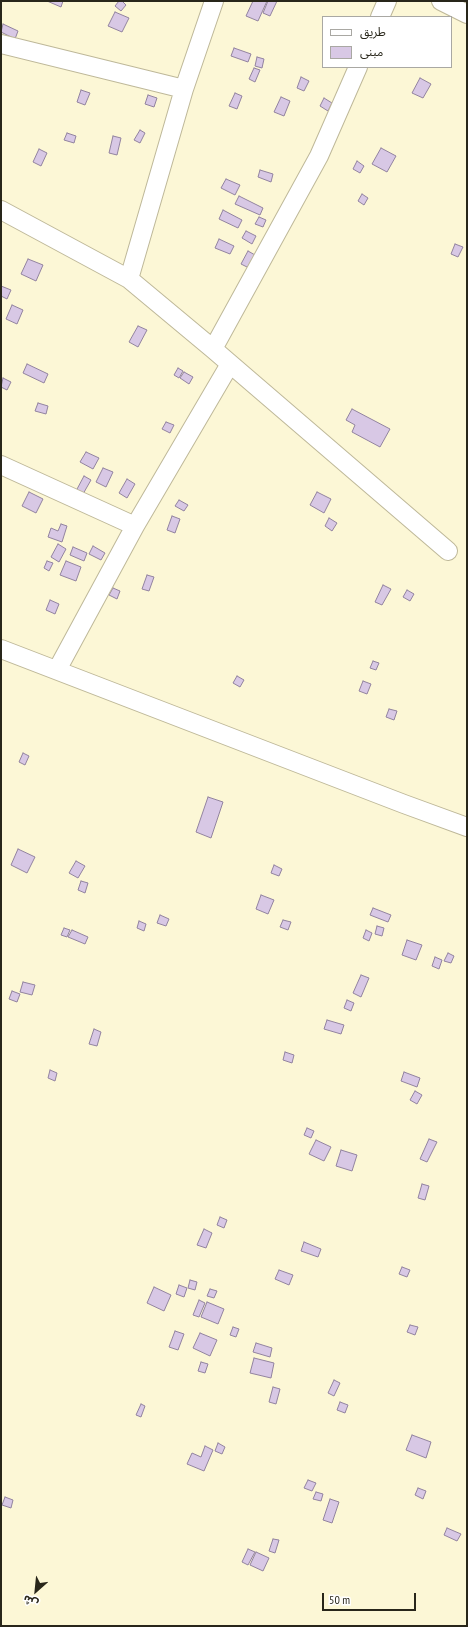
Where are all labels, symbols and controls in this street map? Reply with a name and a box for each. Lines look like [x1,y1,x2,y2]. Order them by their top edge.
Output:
legend [322,16,452,68]
text: طريق [360,24,386,39]
text: مبنى [360,44,383,59]
north arrow [16,1571,56,1611]
scale bar [324,1585,418,1611]
text: ش [21,1592,40,1611]
text: 50 m [329,1592,350,1607]

